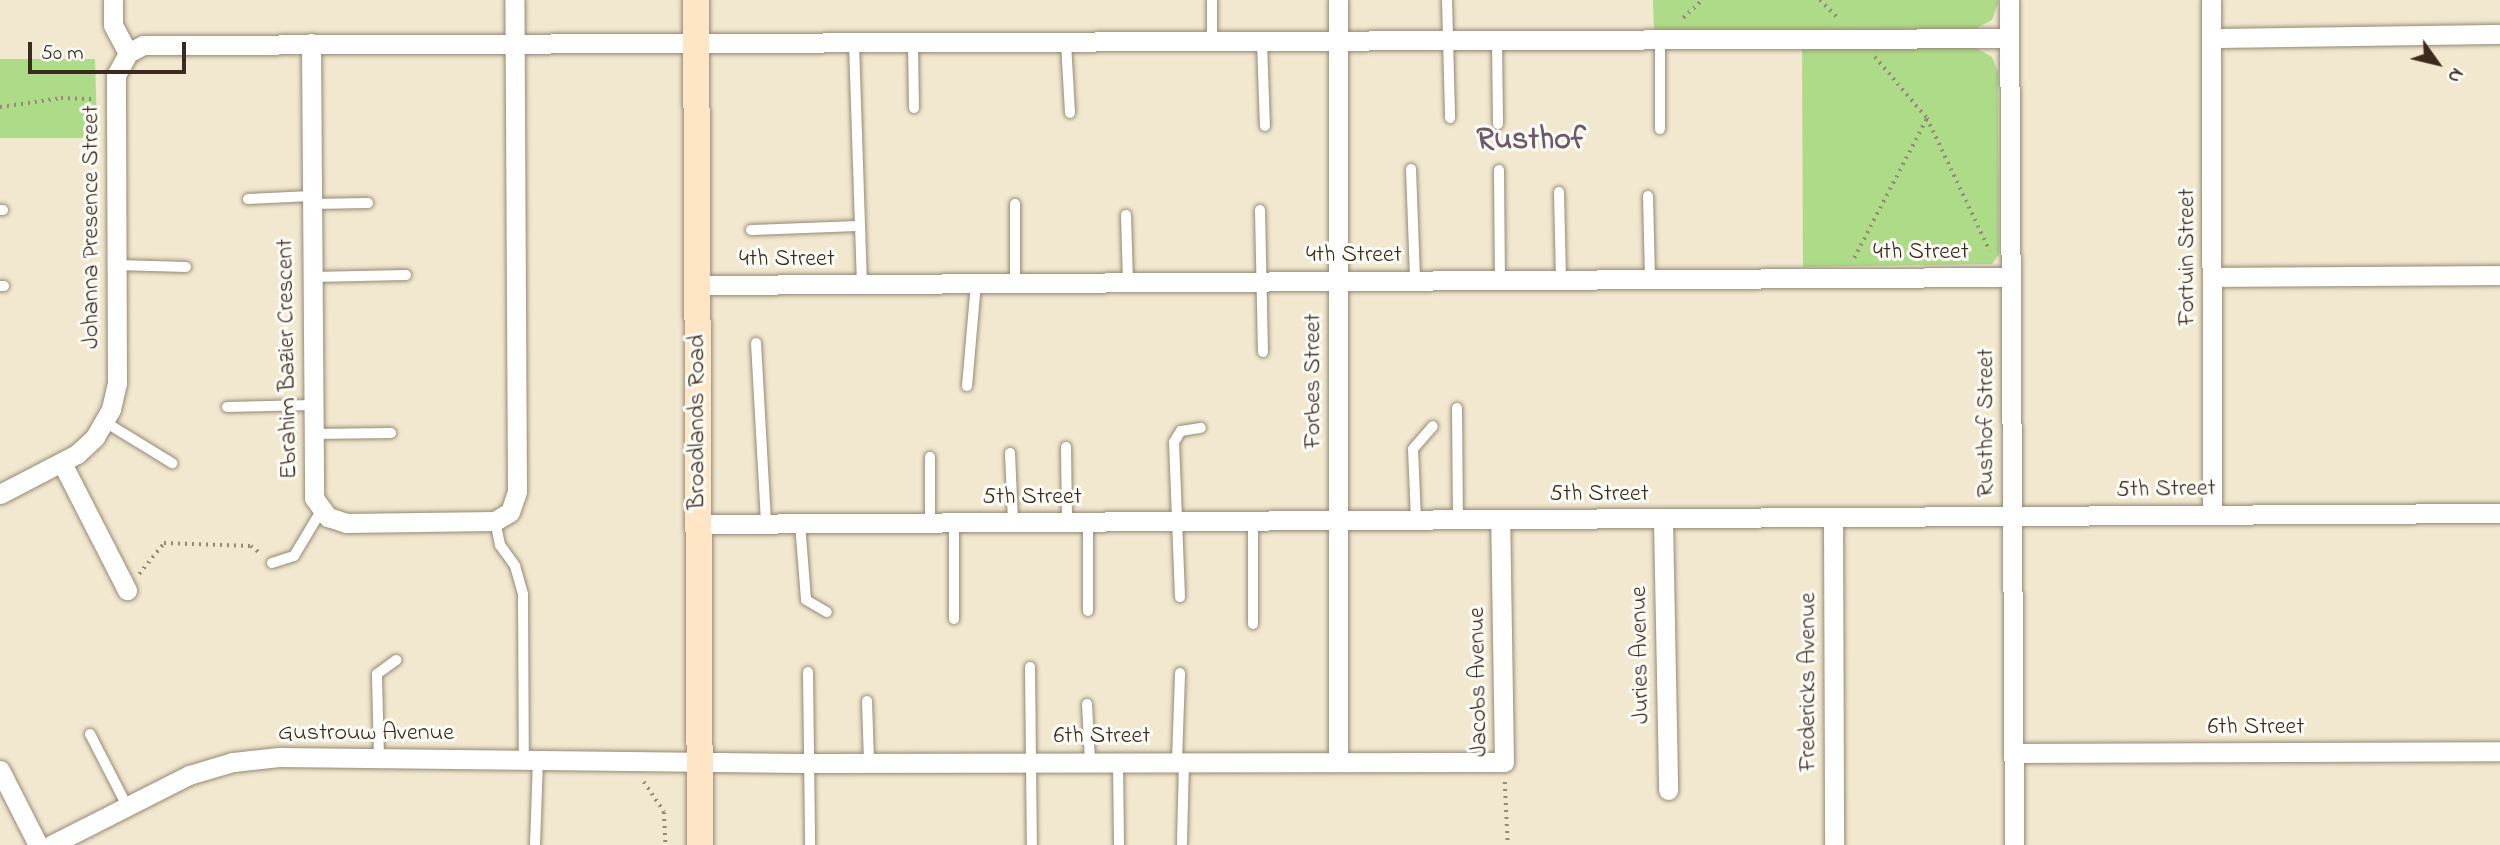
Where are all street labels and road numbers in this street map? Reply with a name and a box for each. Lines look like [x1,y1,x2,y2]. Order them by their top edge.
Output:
street label: Johanna Presence Street [78,105,106,349]
street label: Fortuin Street [2174,188,2202,326]
street label: Ebrahim Bazier Crescent [272,239,304,479]
street label: 4th Street [1873,239,1969,267]
street label: 4th Street [1306,242,1402,270]
street label: 4th Street [739,246,835,274]
street label: Forbes Street [1300,313,1328,449]
street label: Broadlands Road [684,334,712,510]
street label: Rusthof Street [1973,349,2001,497]
street label: 5th Street [2116,475,2216,505]
street label: 5th Street [1549,481,1649,509]
street label: 5th Street [982,484,1082,512]
street label: Juries Avenue [1625,586,1657,724]
street label: Fredericks Avenue [1795,593,1823,771]
street label: Jacobs Avenue [1463,607,1495,757]
street label: 6th Street [2208,714,2304,742]
street label: Gustrouw Avenue [278,720,454,748]
street label: 6th Street [1054,723,1150,751]

